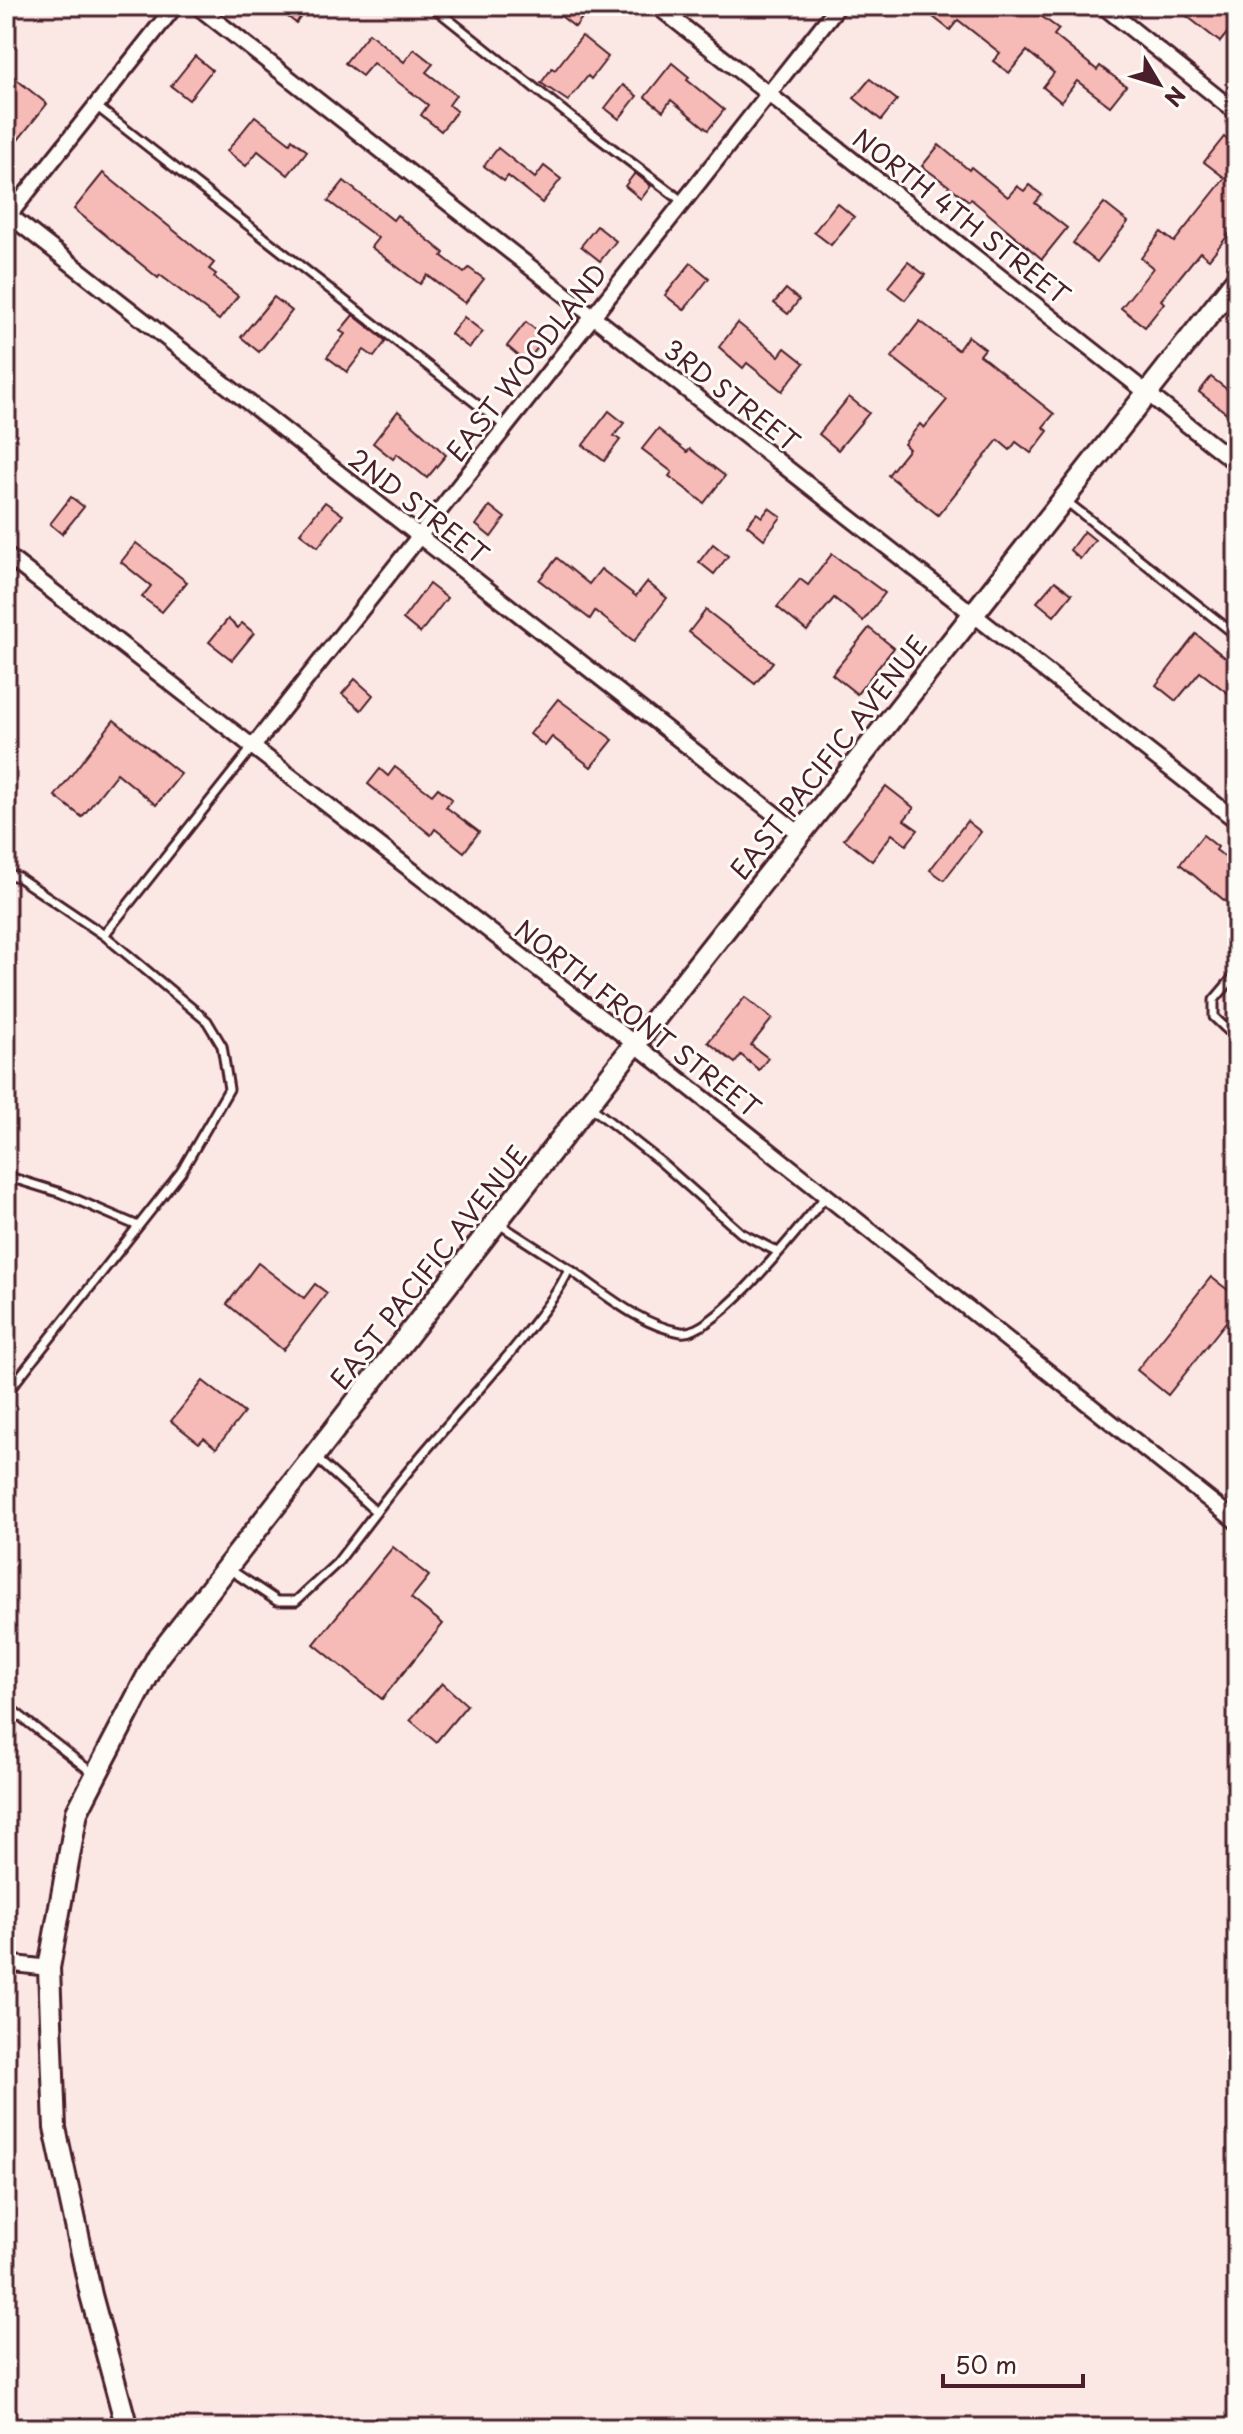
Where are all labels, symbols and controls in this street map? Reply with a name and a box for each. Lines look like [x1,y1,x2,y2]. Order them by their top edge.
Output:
north arrow [1119,44,1199,124]
text: N [1158,80,1194,114]
street label: NORTH 4TH STREET [845,119,1079,313]
street label: EAST WOODLAND [436,255,616,469]
street label: 3RD STREET [656,329,808,461]
street label: 2ND STREET [341,439,497,573]
street label: EAST PACIFIC AVENUE [720,627,936,887]
street label: NORTH FRONT STREET [507,910,769,1127]
street label: EAST PACIFIC AVENUE [320,1137,536,1397]
scale bar [943,2338,1083,2388]
text: 50 m [955,2346,1017,2382]

